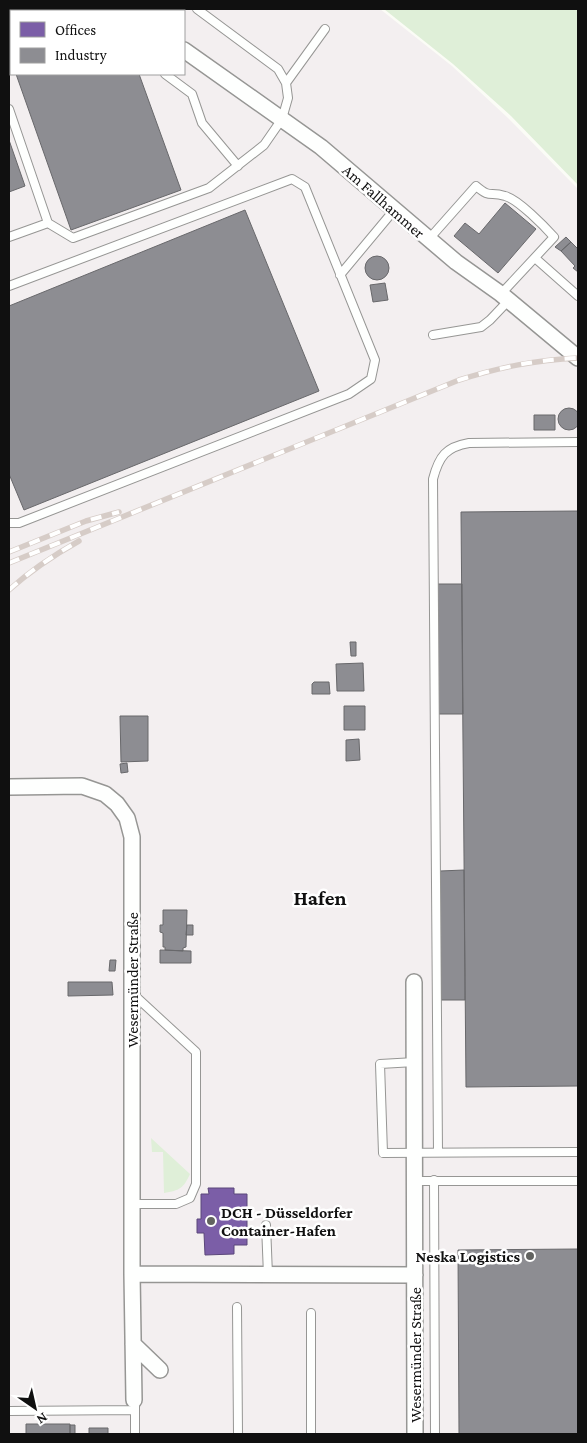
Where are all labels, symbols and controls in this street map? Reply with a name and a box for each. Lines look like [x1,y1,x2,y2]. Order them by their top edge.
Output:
legend [10,10,185,75]
text: Offices [55,22,96,38]
text: Industry [55,47,107,64]
street label: Am Fallhammer [339,161,428,242]
district label: Hafen [293,886,347,910]
street label: Wesermünder Straße [124,912,141,1048]
place label: DCH - Düsseldorfer Container-Hafen [221,1204,353,1239]
marker: DCH - Düsseldorfer Container-Hafen [205,1215,217,1227]
place label: Neska Logistics [416,1248,520,1265]
marker: Neska Logistics [524,1250,536,1262]
street label: Wesermünder Straße [407,1287,424,1423]
north arrow [10,1383,60,1433]
text: N [33,1409,51,1428]

